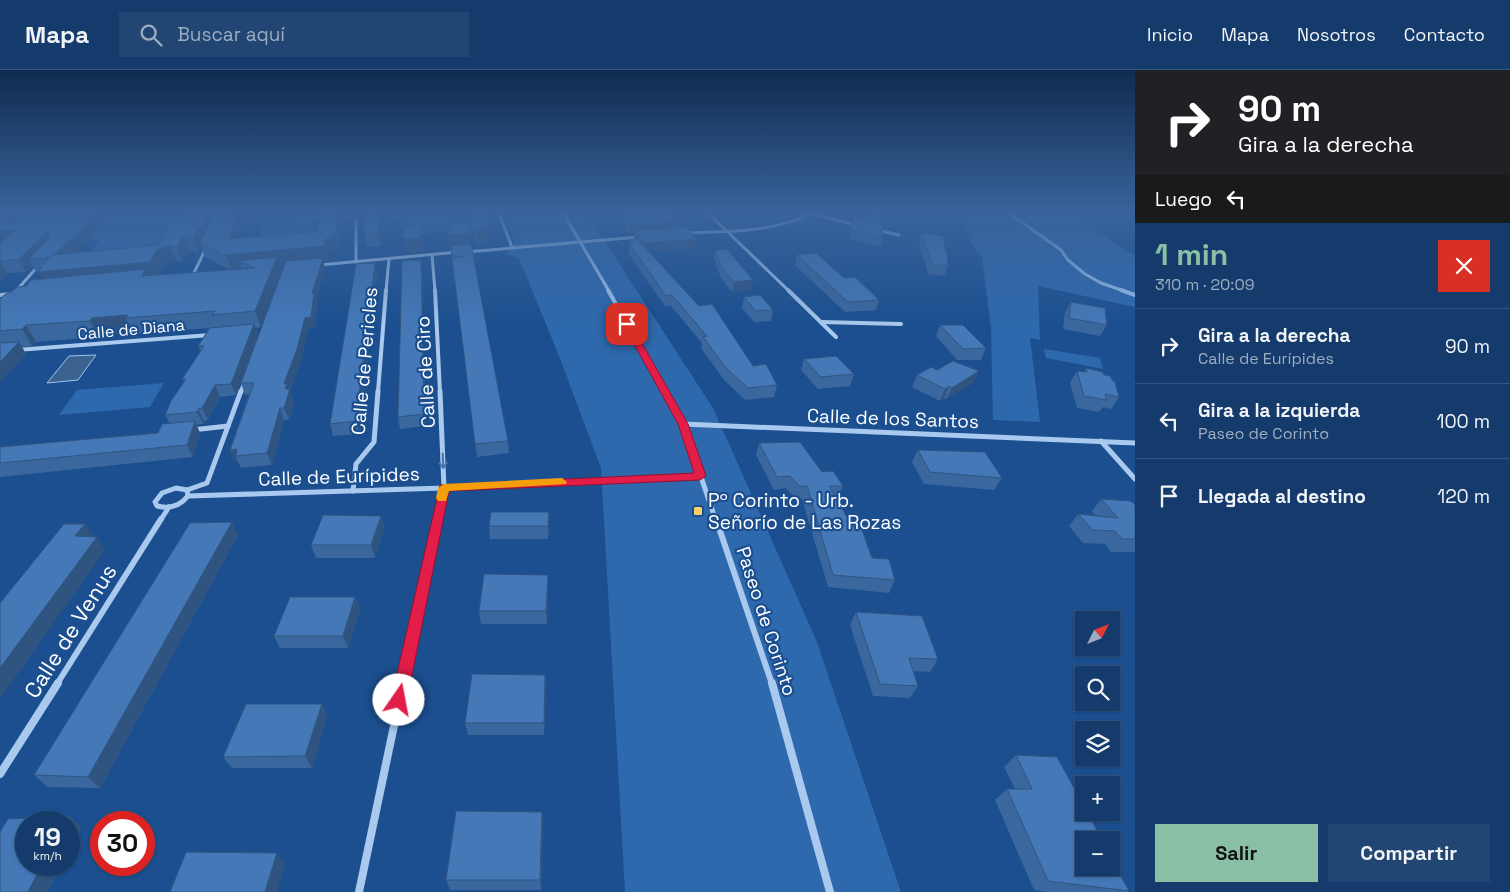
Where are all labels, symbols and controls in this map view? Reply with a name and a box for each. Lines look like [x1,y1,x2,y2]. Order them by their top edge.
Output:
search box [119,12,469,57]
text: Mapa [25,19,89,50]
icon: search [137,21,165,49]
text: Buscar aquí [177,22,285,47]
text: Inicio [1147,23,1193,46]
text: Mapa [1221,23,1269,46]
text: Nosotros [1297,23,1376,46]
text: Contacto [1404,23,1485,46]
text: 90 m [1238,87,1321,131]
icon: right [1155,90,1220,155]
text: Gira a la derecha [1238,130,1414,158]
icon: left [1222,185,1250,213]
text: Luego [1155,187,1212,212]
text: 1 min [1155,235,1228,274]
button: close [1438,240,1490,292]
text: 310 m · 20:09 [1155,274,1254,295]
street label: Calle de Pericles [346,286,383,436]
pin [606,303,648,345]
icon: arrive [613,310,641,338]
street label: Calle de Diana [77,314,186,345]
street label: Calle de Ciro [410,315,441,429]
text: Gira a la derecha [1198,323,1350,348]
icon: right [1155,332,1183,360]
text: 90 m [1445,334,1490,359]
text: Calle de Eurípides [1198,348,1334,369]
text: Gira a la izquierda [1198,398,1360,423]
street label: Calle de los Santos [806,403,980,434]
icon: left [1155,407,1183,435]
text: 100 m [1436,409,1490,434]
text: Paseo de Corinto [1198,423,1329,444]
one-way arrow [438,453,447,469]
street label: Calle de Eurípides [258,461,420,492]
icon: arrive [1155,482,1183,510]
text: Llegada al destino [1198,484,1366,509]
text: 120 m [1437,484,1490,509]
place label: Pº Corinto - Urb. Señorío de Las Rozas [708,488,901,535]
marker: Pº Corinto - Urb. Señorío de Las Rozas [692,505,704,517]
street label: Paseo de Corinto [731,543,802,699]
street label: Calle de Venus [18,559,122,703]
north arrow [1075,611,1120,656]
map controls [1075,611,1120,876]
button: search [1075,666,1120,711]
position arrow [372,673,424,725]
button: layers [1075,721,1120,766]
button: + [1075,776,1120,821]
speed limit sign: 30 [90,811,155,876]
text: 19 [34,821,61,853]
button: Salir [1155,824,1318,882]
button: Compartir [1328,824,1490,882]
button: − [1075,831,1120,876]
text: km/h [33,848,62,864]

